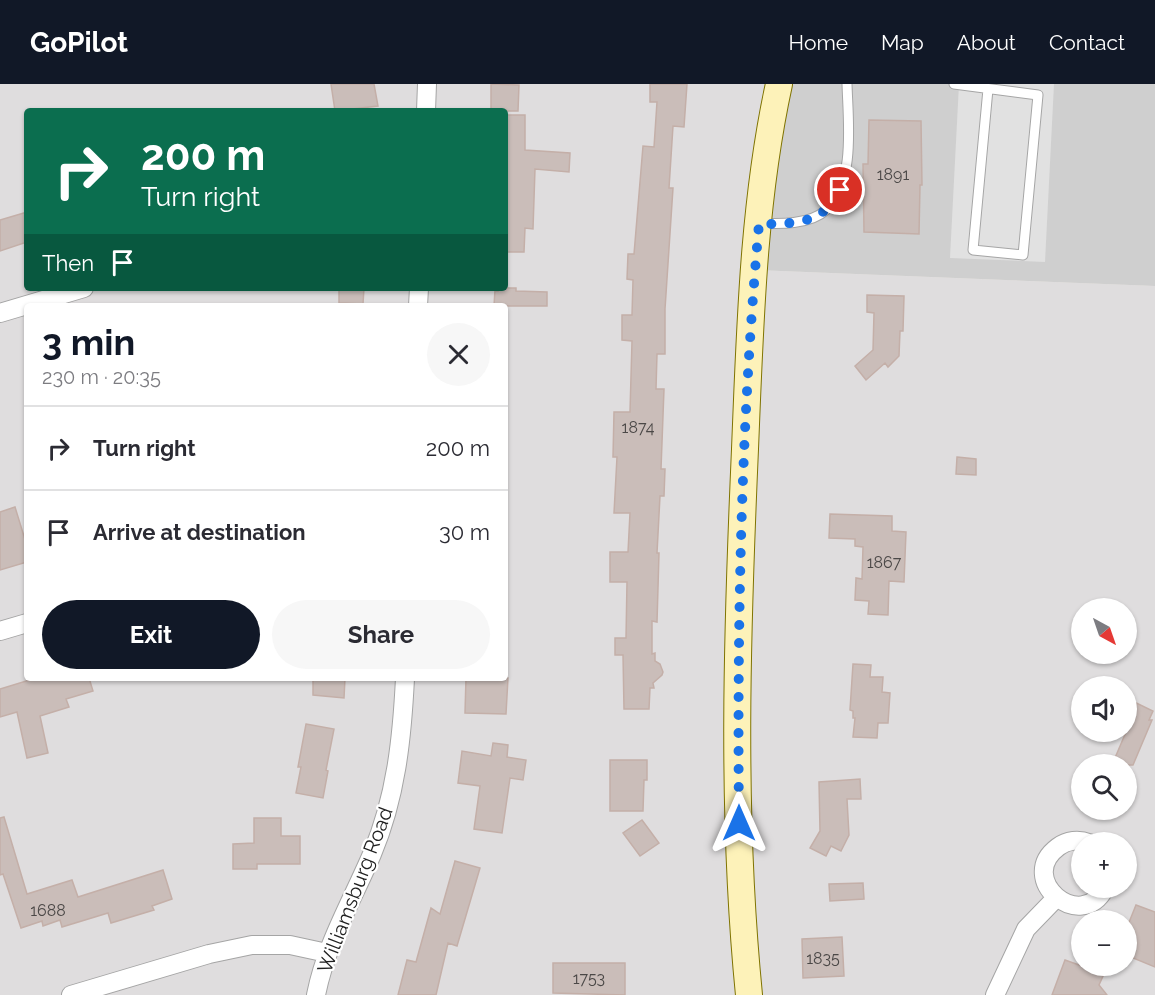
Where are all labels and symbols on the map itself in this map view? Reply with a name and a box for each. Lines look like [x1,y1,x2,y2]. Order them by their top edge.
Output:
pin [814,164,865,215]
house number: 1891 [877,165,909,184]
house number: 1874 [622,418,655,437]
house number: 1867 [867,553,902,572]
north arrow [1071,598,1137,664]
position arrow [707,791,771,855]
street label: Williamsburg Road [312,804,398,976]
house number: 1688 [30,901,66,920]
house number: 1835 [806,949,840,968]
house number: 1753 [573,969,605,988]

